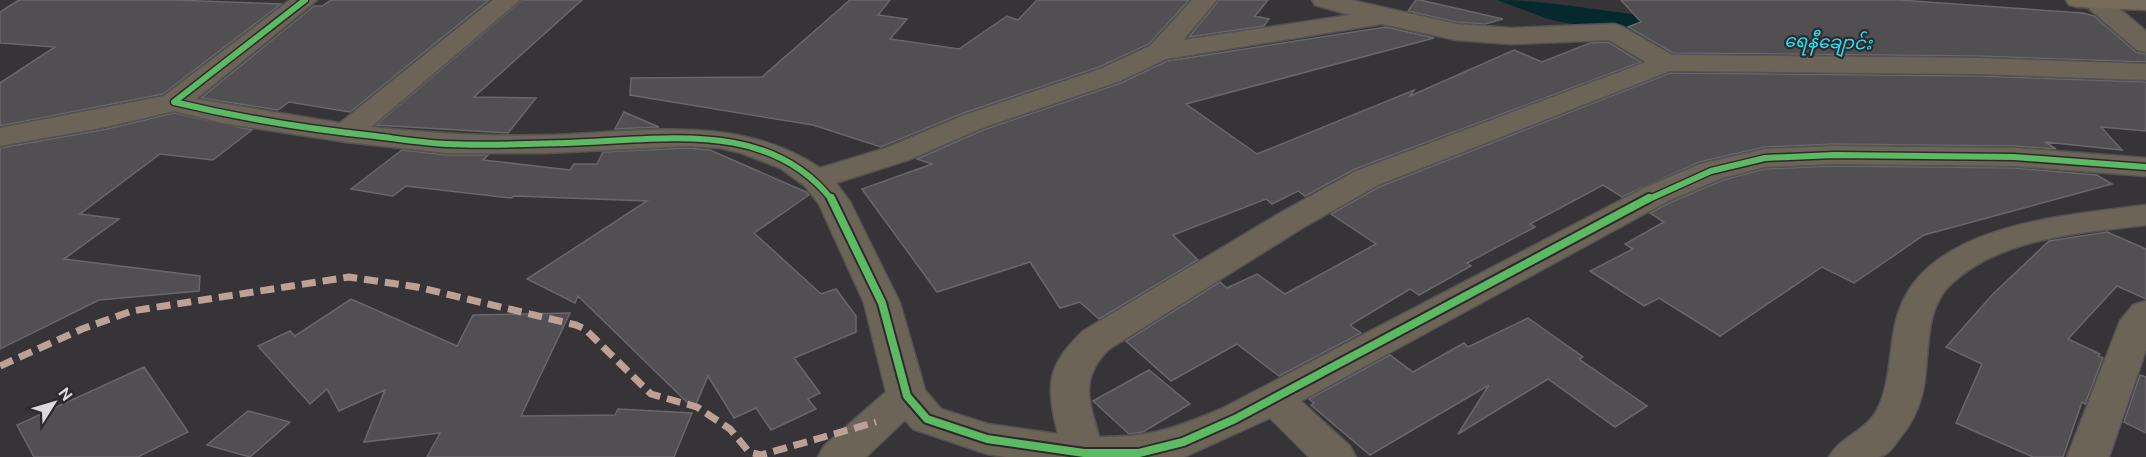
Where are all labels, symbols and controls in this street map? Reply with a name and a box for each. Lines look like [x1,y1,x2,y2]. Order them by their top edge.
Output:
water label: ရေနီချောင်း [1784,27,1874,59]
north arrow [24,373,84,433]
text: N [55,384,77,404]

